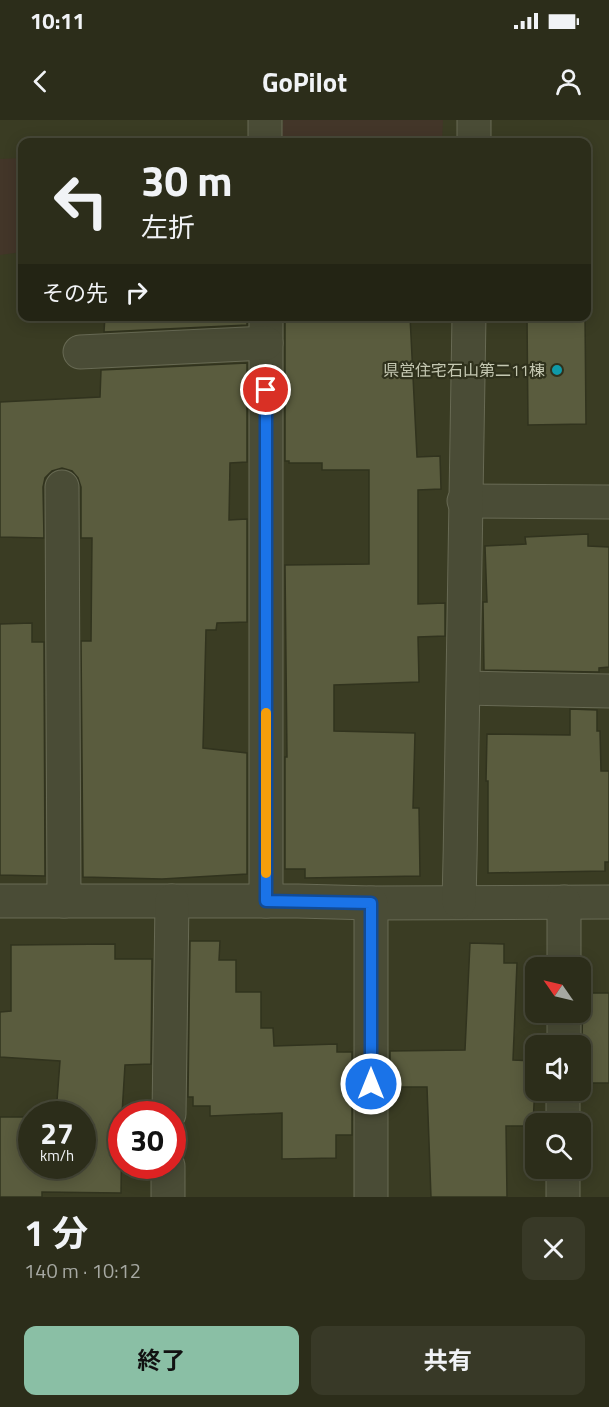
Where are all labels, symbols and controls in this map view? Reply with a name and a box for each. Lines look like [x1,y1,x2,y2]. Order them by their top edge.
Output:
text: 10:11 [30,4,85,38]
text: GoPilot [262,61,347,102]
icon: back [24,65,57,98]
icon: person [552,65,585,98]
text: 30 m [141,148,233,212]
icon: left [42,162,120,240]
text: 左折 [141,206,195,247]
text: その先 [42,276,108,310]
icon: right [120,276,153,309]
place label: 県営住宅石山第二11棟 [383,358,545,382]
marker: 県営住宅石山第二11棟 [550,363,564,377]
pin [240,364,291,415]
icon: arrive [249,373,282,406]
north arrow [525,957,591,1023]
map controls [525,957,591,1179]
button: sound [525,1035,591,1101]
position arrow [339,1052,403,1116]
speed limit sign: 30 [108,1101,186,1179]
text: 27 [40,1110,74,1156]
button: search [525,1113,591,1179]
text: km/h [40,1144,74,1167]
text: 1 分 [24,1205,88,1260]
button: close [522,1217,585,1280]
text: 140 m · 10:12 [24,1255,141,1286]
button: 終了 [24,1326,299,1395]
button: 共有 [311,1326,585,1395]

